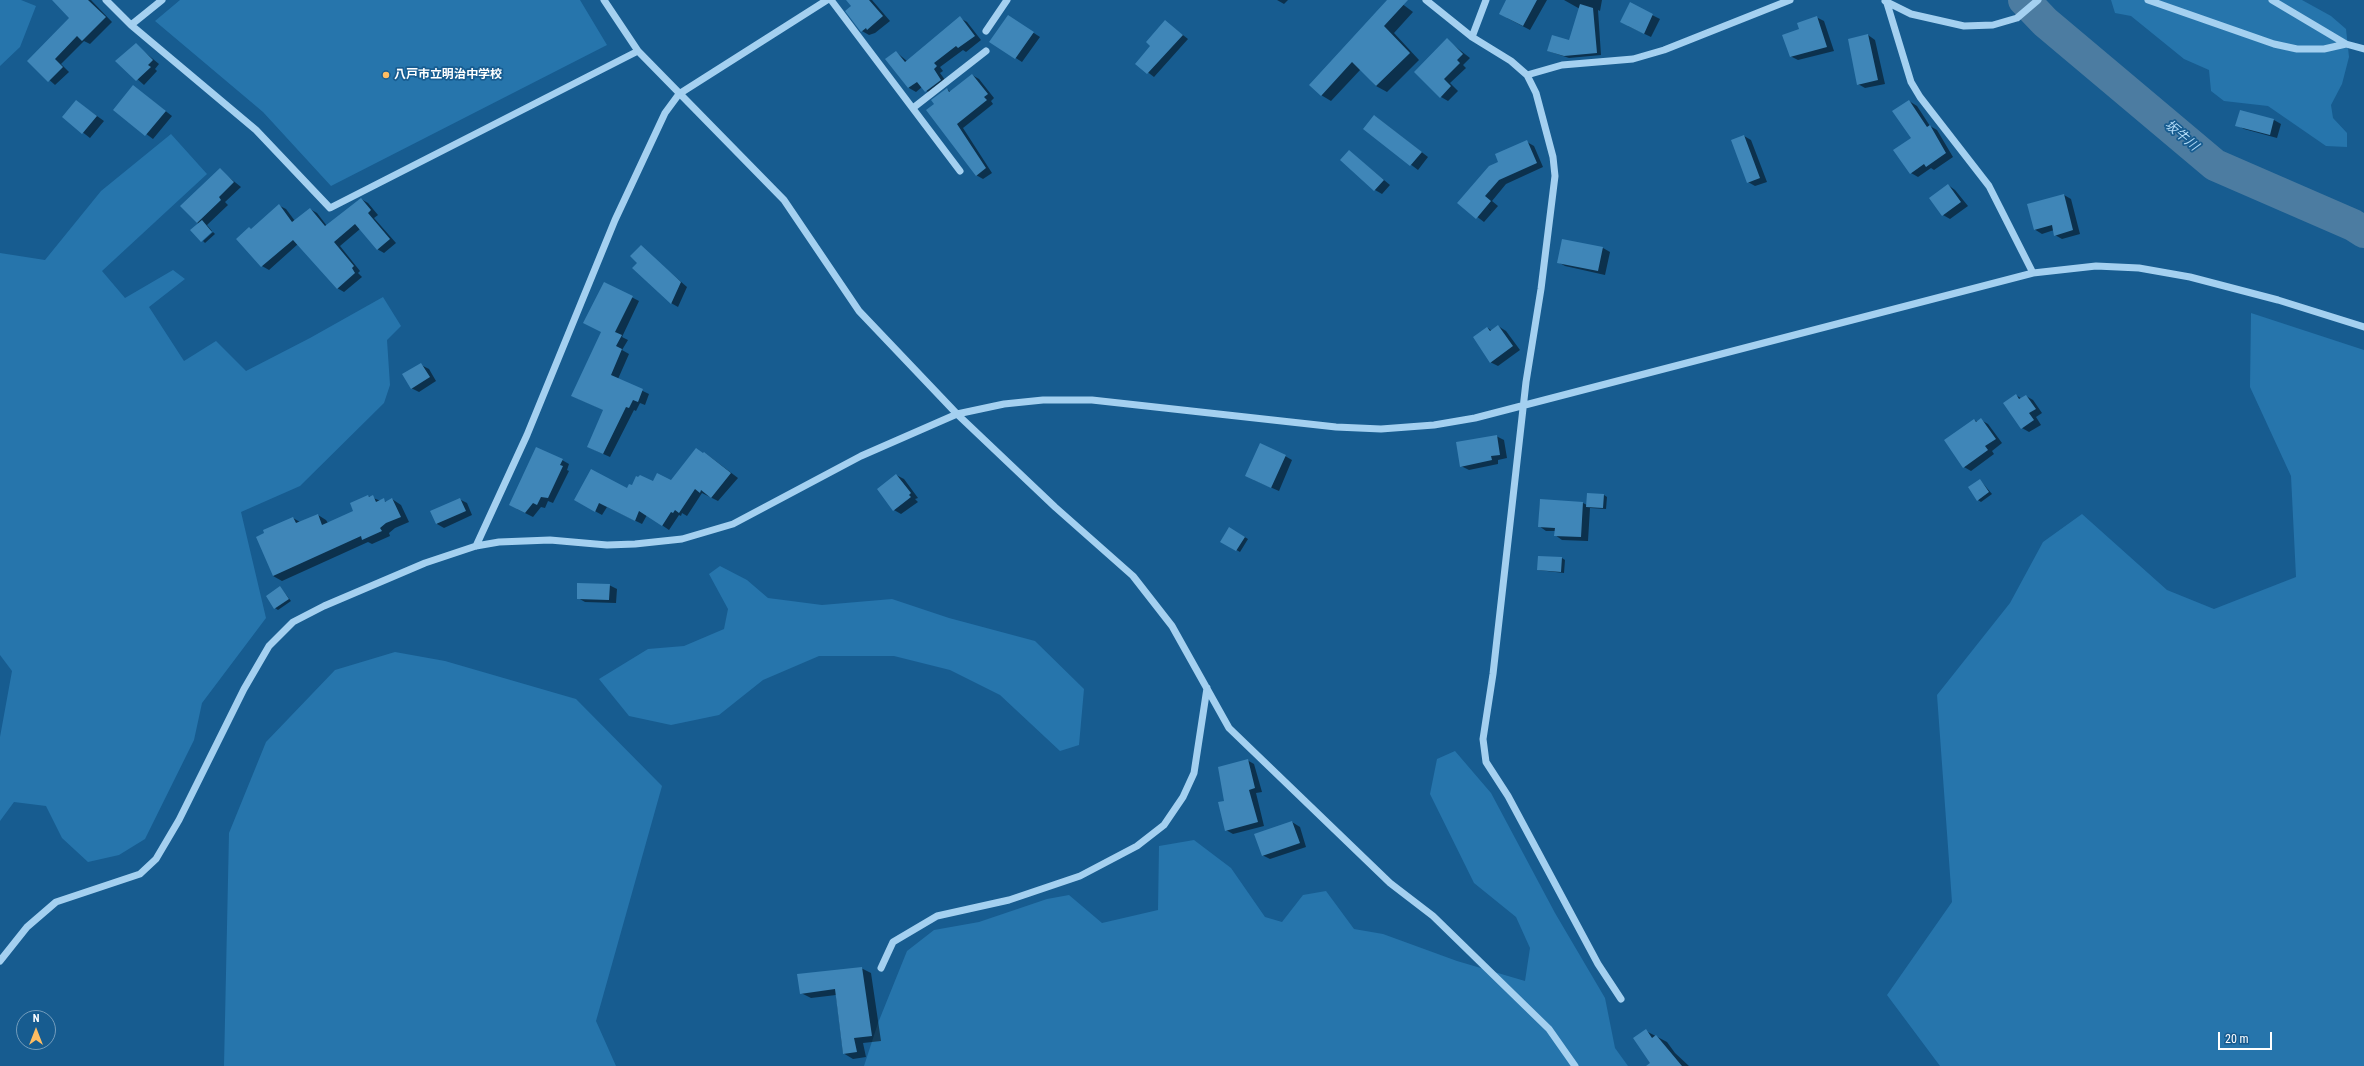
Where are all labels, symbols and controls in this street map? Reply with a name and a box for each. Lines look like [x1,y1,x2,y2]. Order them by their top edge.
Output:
place label: 八戸市立明治中学校 [394,68,502,82]
marker: 八戸市立明治中学校 [381,70,391,80]
water label: 坂牛川 [2161,117,2201,155]
north arrow [16,1010,56,1050]
text: N [33,1012,39,1025]
scale bar [2220,1024,2274,1050]
text: 20 m [2225,1032,2249,1046]

